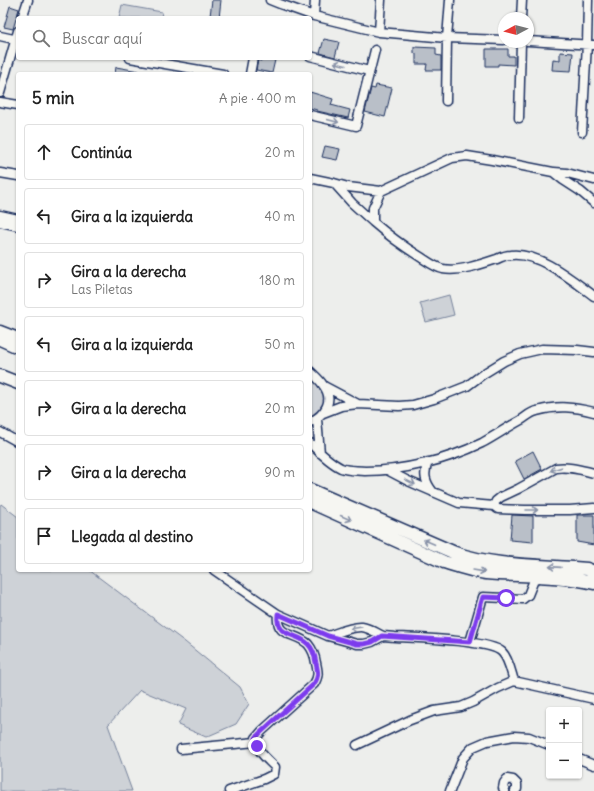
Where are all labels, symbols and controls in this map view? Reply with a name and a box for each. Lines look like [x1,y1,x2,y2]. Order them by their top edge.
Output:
north arrow [498,12,534,48]
search box [16,16,312,60]
icon: search [30,27,52,49]
text: Buscar aquí [62,29,142,48]
one-way arrow [333,59,346,67]
text: 5 min [32,87,74,109]
text: A pie · 400 m [219,90,296,107]
one-way arrow [326,117,339,125]
icon: ahead [33,141,55,163]
text: Continúa [71,143,132,162]
text: 20 m [265,144,295,161]
icon: left [33,205,55,227]
text: Gira a la izquierda [71,207,193,226]
text: 40 m [264,208,295,225]
text: Gira a la derecha [71,262,186,281]
icon: right [33,269,55,291]
text: 180 m [259,272,295,289]
text: Las Piletas [71,281,133,298]
icon: left [33,333,55,355]
text: Gira a la izquierda [71,335,193,354]
text: 50 m [264,336,295,353]
icon: right [33,397,55,419]
text: Gira a la derecha [71,399,186,418]
text: 20 m [265,400,295,417]
icon: right [33,461,55,483]
text: Gira a la derecha [71,463,186,482]
text: 90 m [264,464,295,481]
one-way arrow [550,466,563,473]
one-way arrow [404,479,416,486]
one-way arrow [525,506,538,514]
one-way arrow [339,515,351,522]
icon: arrive [33,525,55,547]
text: Llegada al destino [71,527,193,546]
one-way arrow [423,538,435,545]
one-way arrow [549,563,562,570]
one-way arrow [472,568,485,576]
route start [497,589,515,607]
one-way arrow [350,624,363,632]
map controls [546,707,582,779]
button: + [546,707,582,743]
route end [248,737,266,755]
button: − [546,743,582,779]

